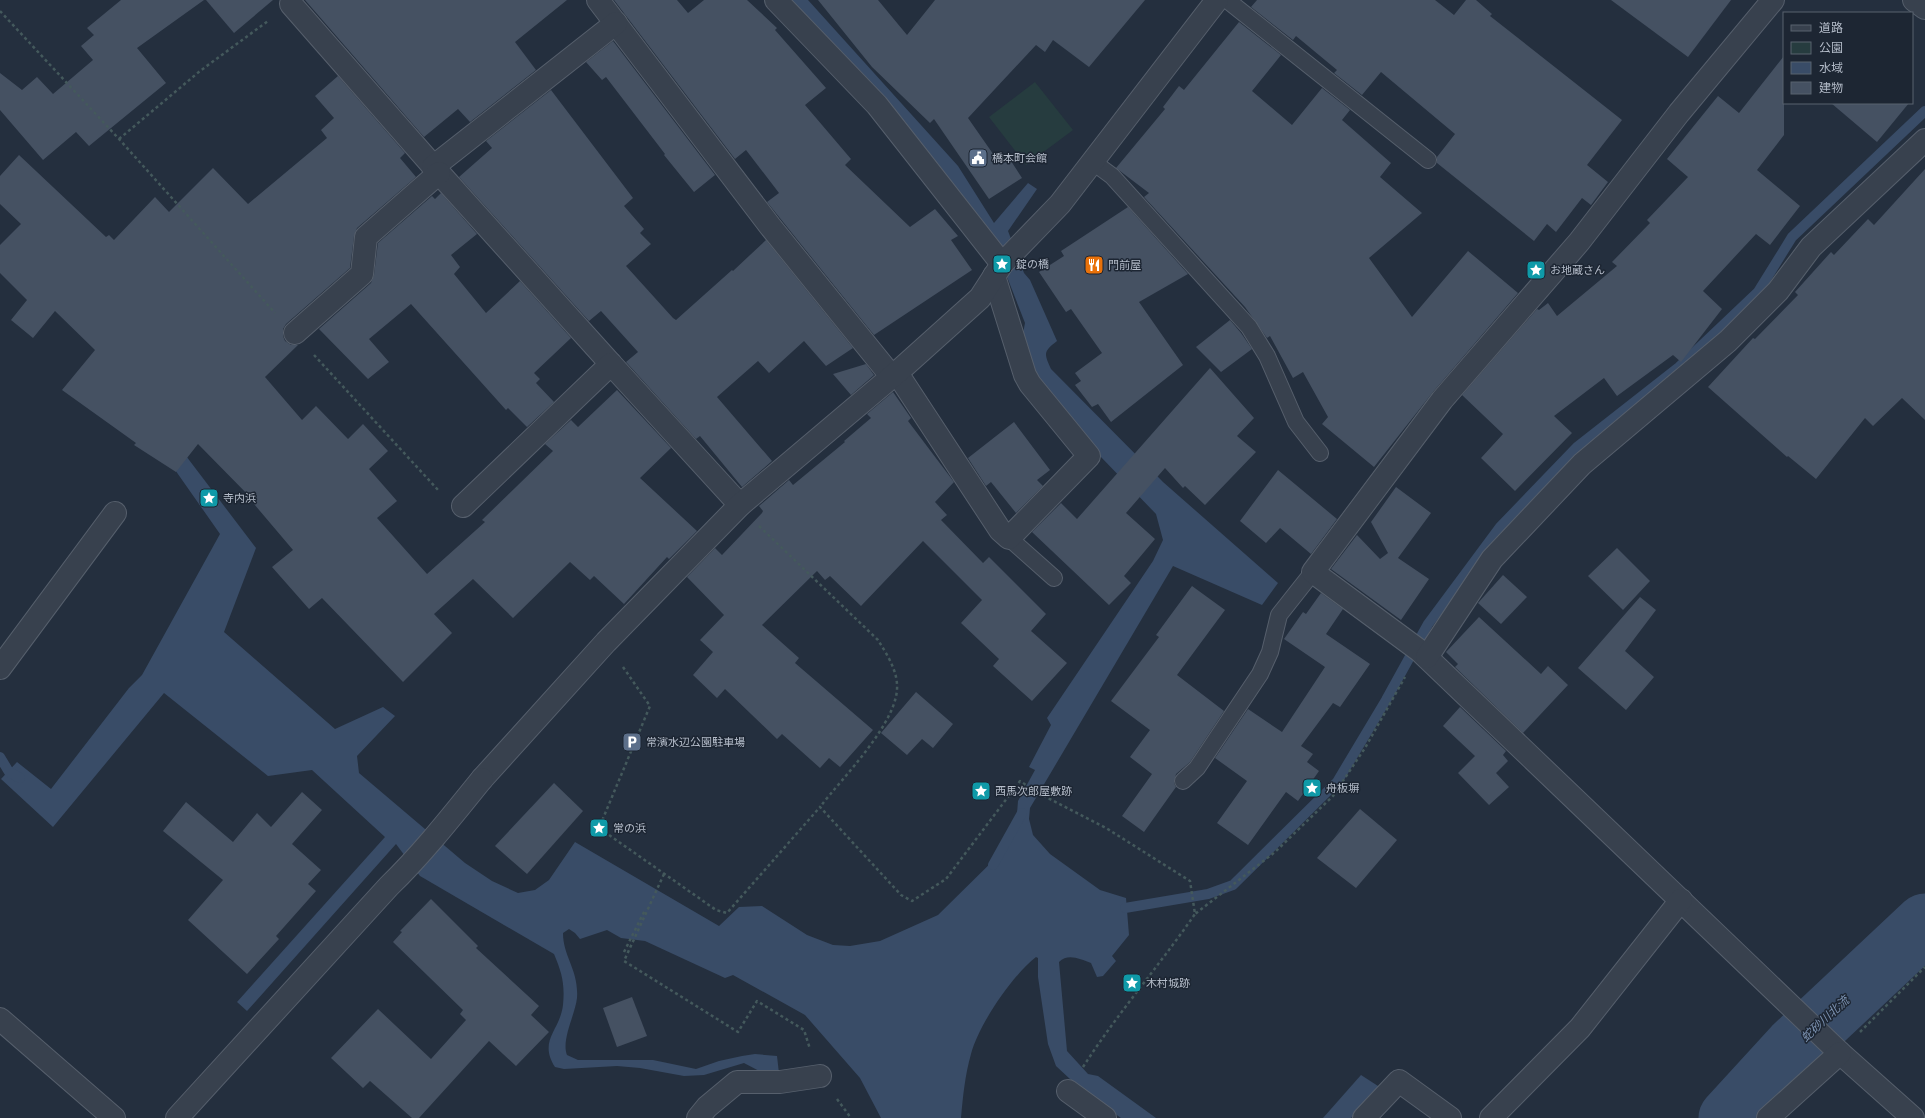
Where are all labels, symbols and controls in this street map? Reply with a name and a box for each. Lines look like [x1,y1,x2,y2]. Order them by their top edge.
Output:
legend [1783,12,1913,104]
text: 道路 [1819,20,1843,37]
text: 公園 [1819,40,1843,57]
text: 水域 [1819,60,1843,77]
text: 建物 [1819,80,1843,97]
public building icon: 橋本町会館 [967,147,989,169]
place label: 橋本町会館 [992,151,1047,166]
place icon: 錠の橋 [991,253,1013,275]
restaurant icon: 門前屋 [1083,254,1105,276]
place label: 錠の橋 [1016,257,1049,272]
place label: 門前屋 [1108,258,1141,273]
place icon: お地蔵さん [1525,259,1547,281]
place label: お地蔵さん [1550,263,1605,278]
place icon: 寺内浜 [198,487,220,509]
place label: 寺内浜 [223,491,256,506]
parking icon: 常濱水辺公園駐車場 [621,731,643,753]
place label: 常濱水辺公園駐車場 [646,735,745,750]
place icon: 舟板塀 [1301,777,1323,799]
place icon: 西馬次郎屋敷跡 [970,780,992,802]
place label: 舟板塀 [1326,781,1359,796]
place label: 西馬次郎屋敷跡 [995,784,1072,799]
place icon: 常の浜 [588,817,610,839]
place label: 常の浜 [613,821,646,836]
place icon: 木村城跡 [1121,972,1143,994]
place label: 木村城跡 [1146,976,1190,991]
water label: 蛇砂川北流 [1798,991,1855,1046]

